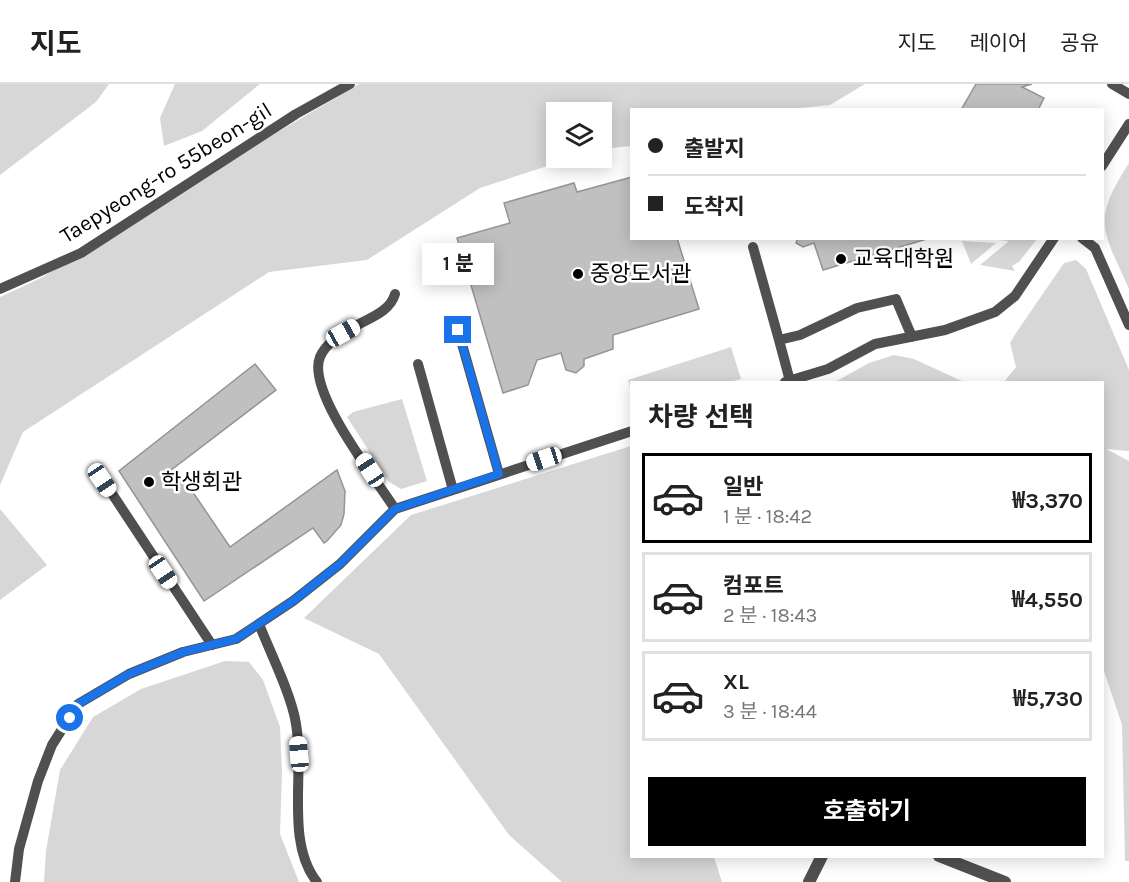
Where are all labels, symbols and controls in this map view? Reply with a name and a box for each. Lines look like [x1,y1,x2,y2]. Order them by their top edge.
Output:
text: 지도 [30,27,82,60]
text: 지도 [898,31,936,55]
text: 레이어 [969,31,1027,55]
text: 공유 [1060,31,1099,55]
street label: Taepyeong-ro 55beon-gil [55,97,277,249]
map controls [546,102,612,168]
button: layers [546,102,612,168]
text: 출발지 [684,136,745,162]
text: 도착지 [684,194,745,220]
callout: 1 분 [422,243,494,285]
place label: 교육대학원 [853,246,954,272]
text: 1 분 [443,252,473,275]
marker: 교육대학원 [834,252,848,266]
place label: 중앙도서관 [590,261,691,287]
marker: 중앙도서관 [571,267,585,281]
car [323,316,363,350]
route end [444,316,471,343]
text: 차량 선택 [648,401,754,433]
car [524,445,564,473]
car [353,450,387,490]
car [84,460,120,500]
place label: 학생회관 [161,469,242,495]
icon: car [651,471,705,525]
text: 일반 [723,474,763,500]
marker: 학생회관 [142,475,156,489]
text: ₩3,370 [1012,488,1083,514]
text: 1 분 · 18:42 [723,505,812,528]
car [145,552,181,592]
icon: car [651,570,705,624]
text: 컴포트 [723,573,784,599]
text: ₩4,550 [1012,587,1083,613]
text: 2 분 · 18:43 [723,604,817,627]
icon: car [651,669,705,723]
text: XL [723,669,749,695]
text: ₩5,730 [1013,686,1083,712]
text: 3 분 · 18:44 [723,700,817,723]
route start [56,704,83,731]
car [288,735,310,773]
button: 호출하기 [648,777,1086,846]

